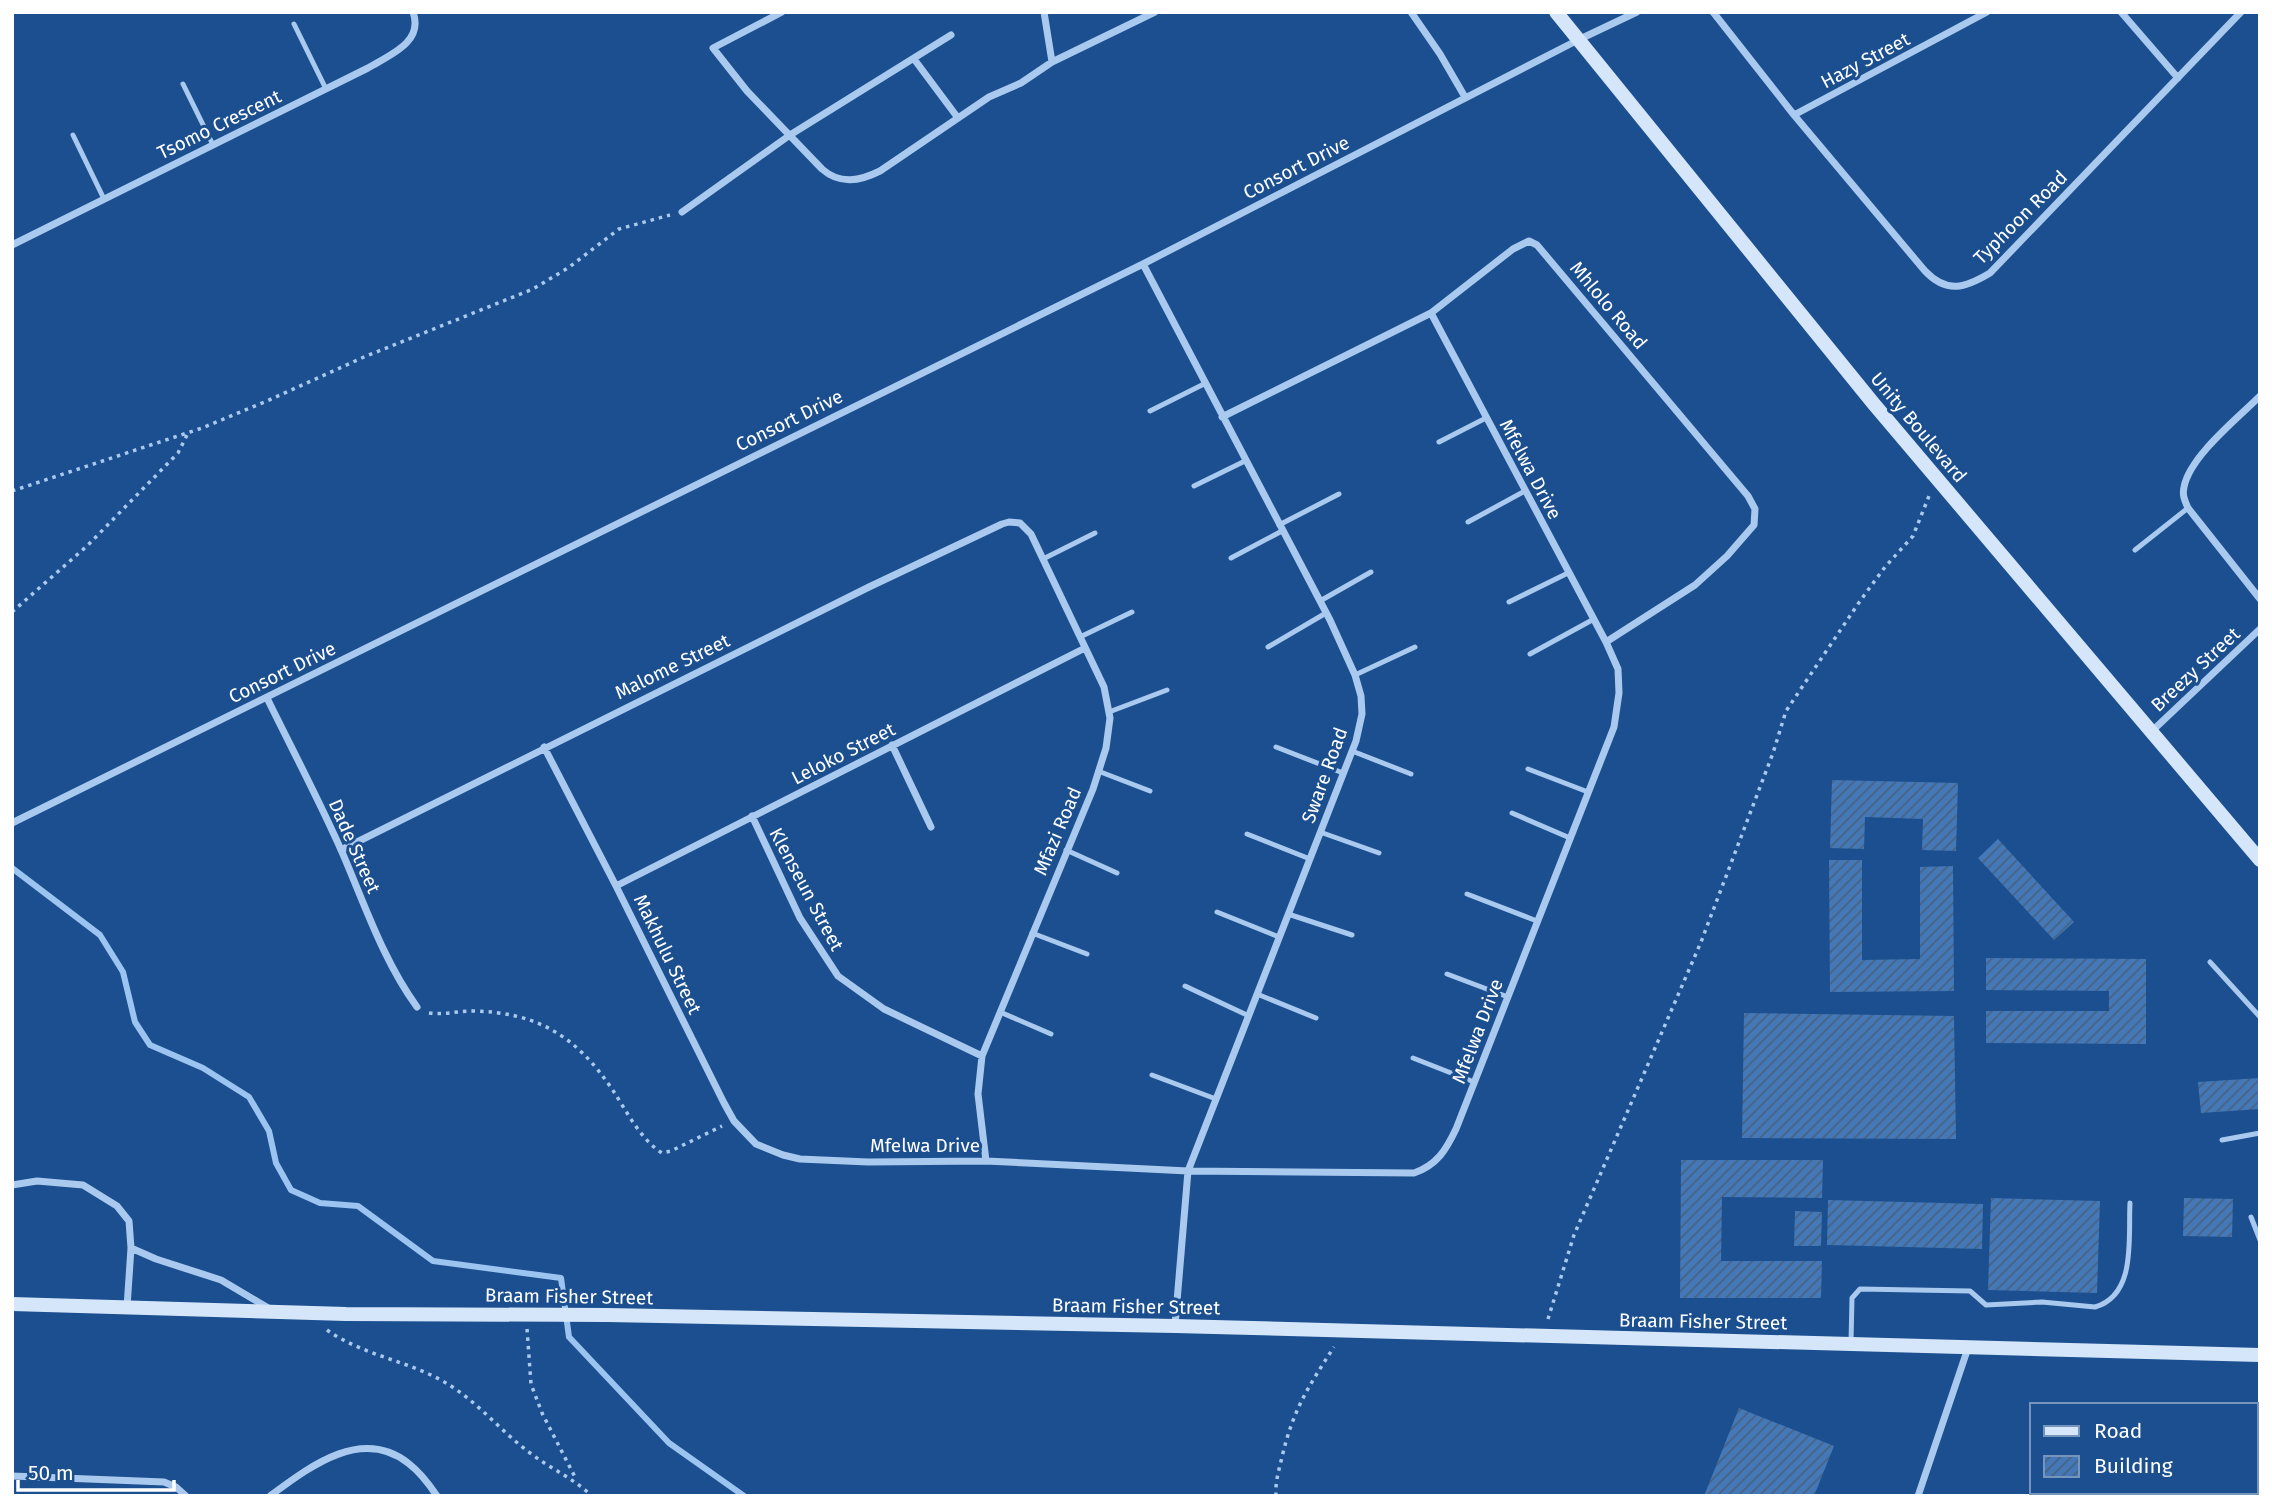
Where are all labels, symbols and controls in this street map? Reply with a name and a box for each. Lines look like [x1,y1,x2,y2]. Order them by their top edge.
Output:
street label: Hazy Street [1817,27,1914,93]
street label: Tsomo Crescent [154,85,285,164]
street label: Consort Drive [1239,131,1353,204]
street label: Typhoon Road [1969,166,2072,269]
street label: Mhlolo Road [1565,257,1652,354]
street label: Unity Boulevard [1866,367,1972,487]
street label: Consort Drive [732,385,847,456]
street label: Mfelwa Drive [1495,415,1567,523]
street label: Breezy Street [2146,622,2245,716]
street label: Malome Street [611,629,733,704]
street label: Consort Drive [225,637,340,708]
street label: Leloko Street [788,717,899,789]
street label: Sware Road [1297,724,1352,826]
street label: Mfazi Road [1029,784,1086,879]
street label: Dade Street [324,796,386,897]
street label: Klenseun Street [764,824,849,955]
street label: Makhulu Street [629,891,706,1018]
street label: Mfelwa Drive [1447,976,1508,1087]
street label: Mfelwa Drive [870,1134,980,1157]
street label: Braam Fisher Street [485,1284,654,1309]
street label: Braam Fisher Street [1052,1294,1221,1319]
street label: Braam Fisher Street [1619,1309,1788,1334]
legend [2030,1403,2258,1494]
text: Road [2094,1418,2142,1444]
scale bar [18,1448,173,1492]
text: Building [2094,1453,2173,1479]
text: 50 m [28,1460,74,1486]

